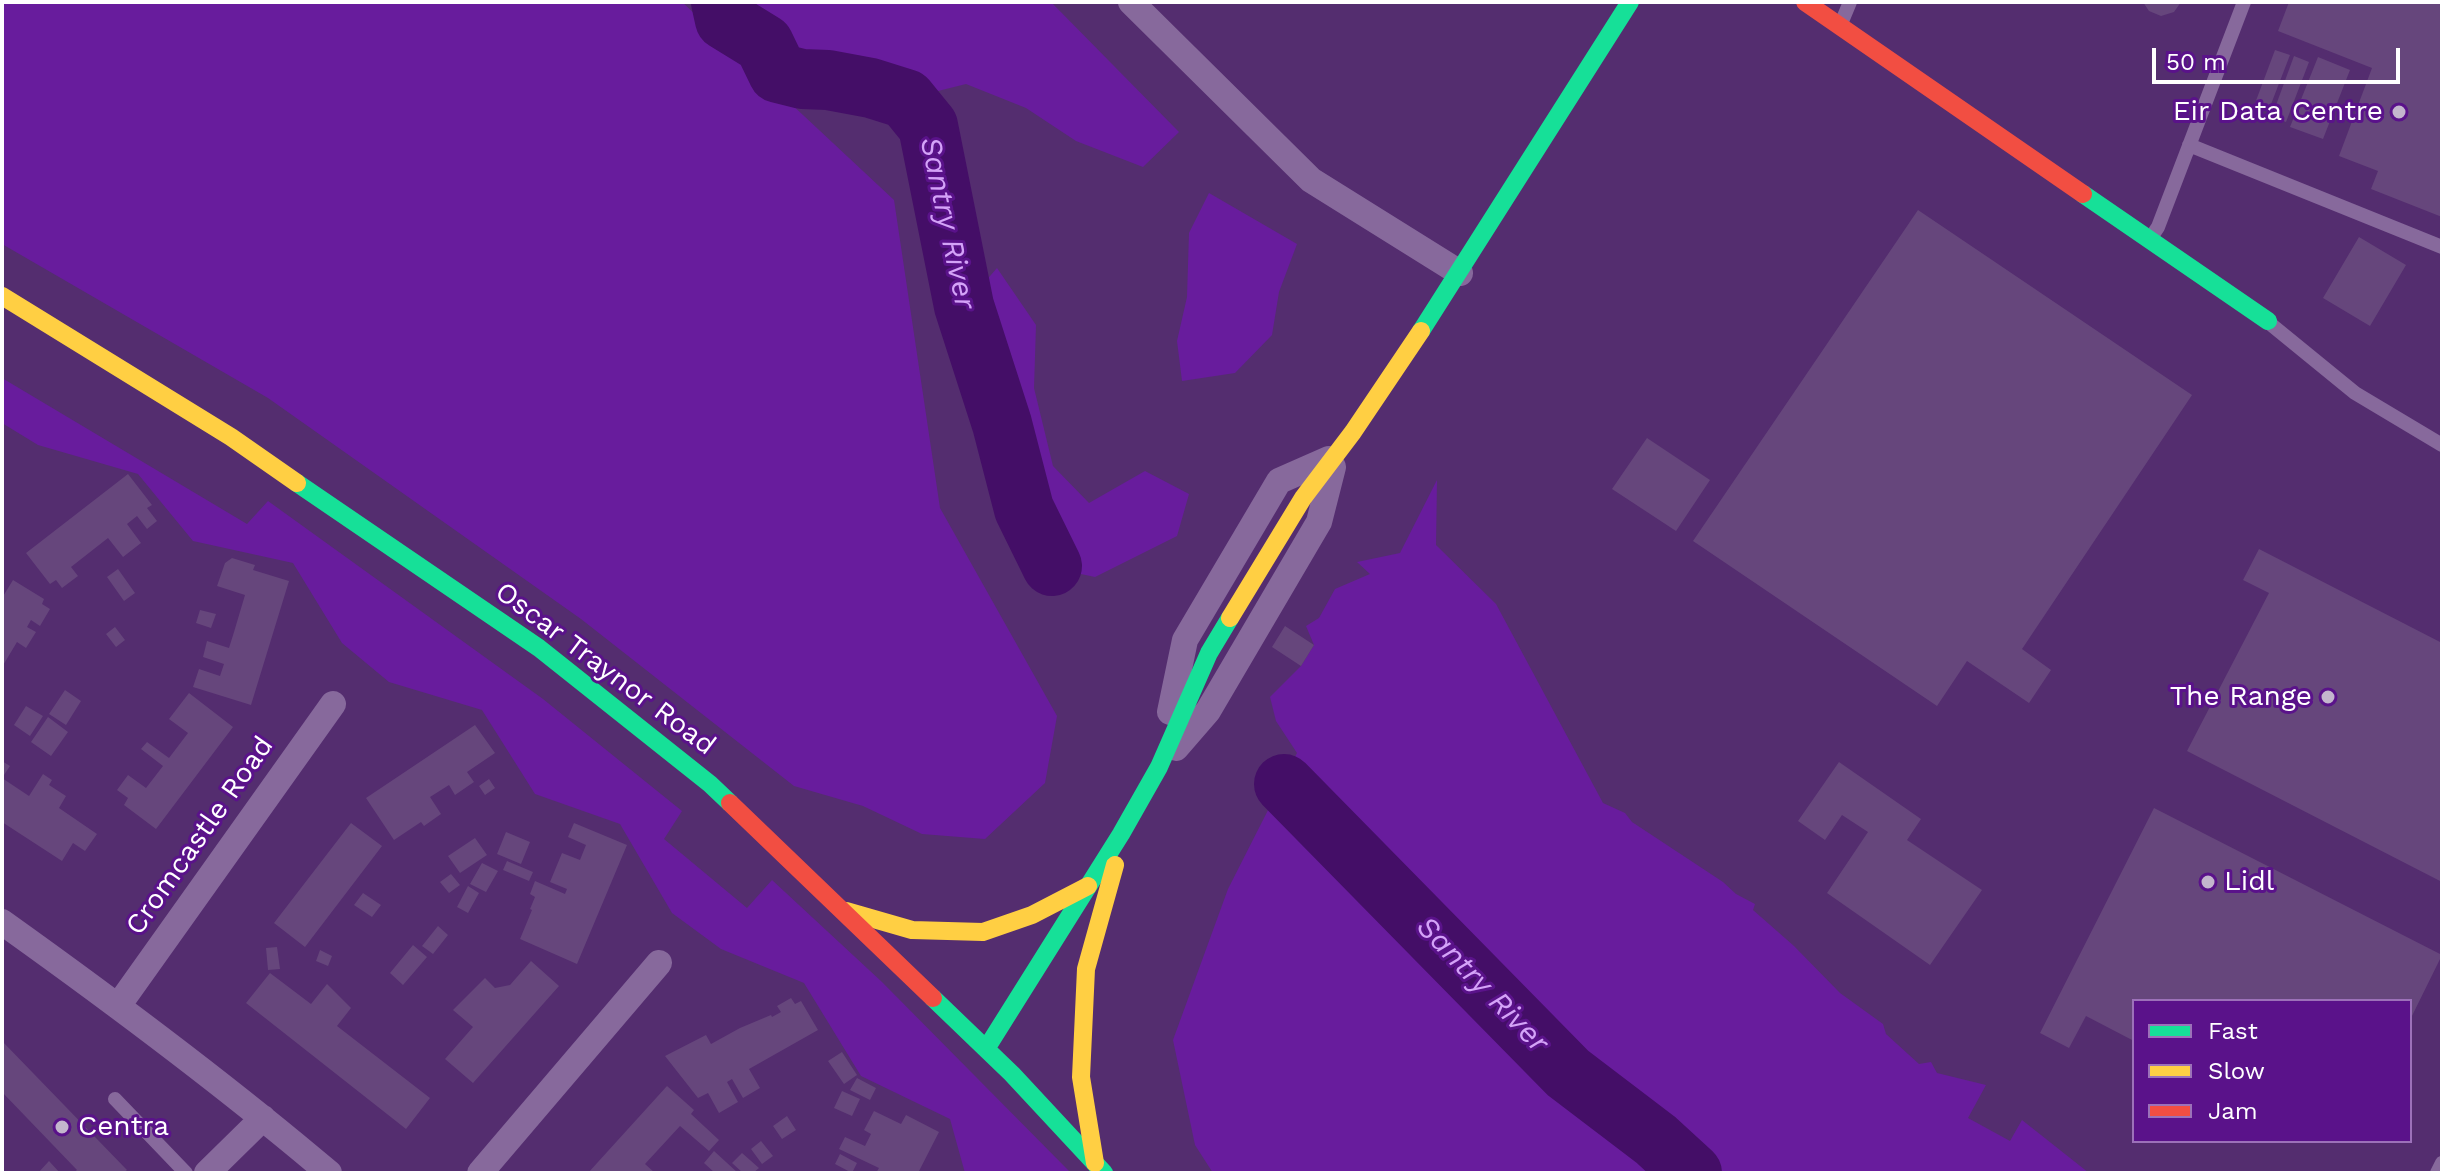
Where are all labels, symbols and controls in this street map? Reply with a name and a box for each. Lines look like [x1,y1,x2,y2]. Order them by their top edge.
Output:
scale bar [2156,32,2404,82]
text: 50 m [2166,48,2226,76]
place label: Eir Data Centre [2173,95,2383,129]
marker: Eir Data Centre [2390,103,2408,121]
water label: Santry River [911,134,983,312]
street label: Oscar Traynor Road [488,575,722,763]
place label: The Range [2170,680,2312,714]
marker: The Range [2319,688,2337,706]
street label: Cromcastle Road [119,730,281,942]
place label: Lidl [2224,865,2274,899]
marker: Lidl [2199,873,2217,891]
water label: Santry River [1408,909,1556,1061]
legend [2132,999,2412,1143]
text: Fast [2208,1017,2258,1045]
text: Slow [2208,1057,2265,1085]
text: Jam [2208,1097,2258,1125]
place label: Centra [78,1110,169,1144]
marker: Centra [53,1118,71,1136]

